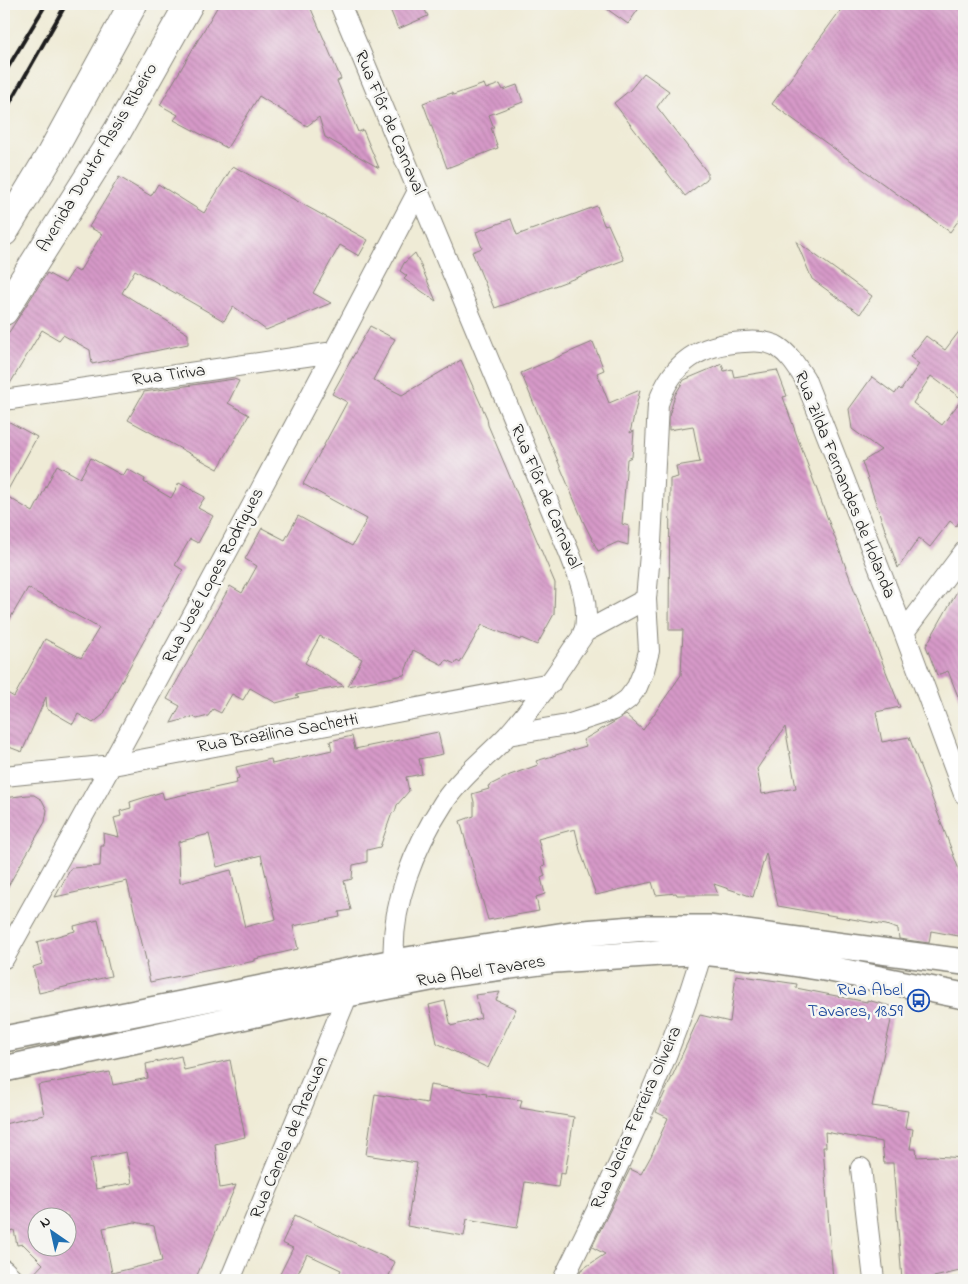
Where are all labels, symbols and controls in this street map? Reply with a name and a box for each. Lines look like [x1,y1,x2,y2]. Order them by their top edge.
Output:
street label: Rua Flôr de Carnaval [347,47,431,199]
street label: Avenida Doutor Assis Ribeiro [31,58,165,258]
street label: Rua Tiriva [131,358,207,394]
street label: Rua Zilda Fernandes de Holanda [786,367,902,603]
street label: Rua Flôr de Carnaval [503,421,587,573]
street label: Rua José Lopes Rodrigues [157,484,272,669]
street label: Rua Brazilina Sachetti [195,707,361,761]
street label: Rua Abel Tavares [415,949,547,995]
place label: Rua Abel Tavares, 1859 [808,978,904,1025]
bus stop icon: Rua Abel Tavares, 1859 [907,989,931,1013]
street label: Rua Jacira Ferreira Oliveira [585,1022,689,1214]
street label: Rua Canela de Aracuan [244,1053,336,1223]
north arrow [28,1206,78,1256]
text: N [36,1211,55,1234]

